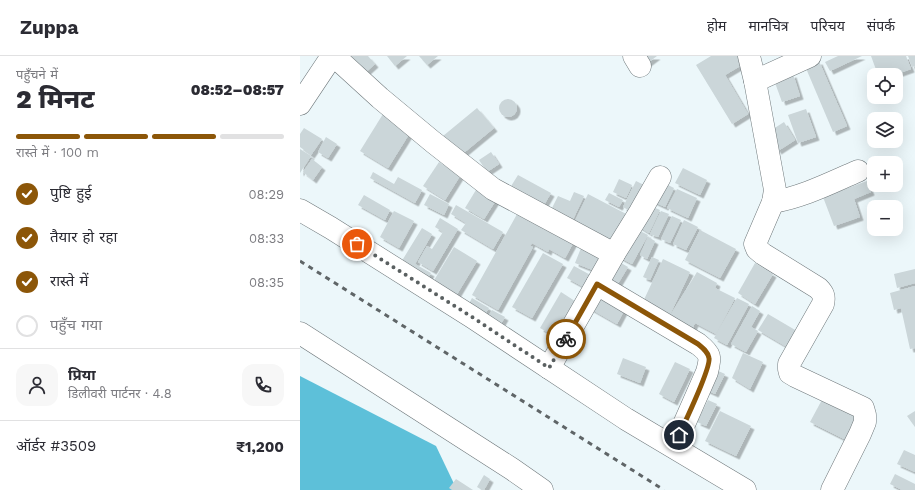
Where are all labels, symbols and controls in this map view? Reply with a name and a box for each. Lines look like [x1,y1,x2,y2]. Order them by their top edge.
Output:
text: Zuppa [20,16,78,39]
text: होम [707,18,726,34]
text: मानचित्र [748,18,789,34]
text: परिचय [811,18,845,34]
text: संपर्क [867,18,895,34]
text: पहुँचने में [16,67,58,82]
map controls [867,68,903,236]
button: locate [867,68,903,104]
text: 08:52–08:57 [191,81,284,99]
text: 2 मिनट [16,84,95,114]
button: layers [867,112,903,148]
text: रास्ते में · 100 m [16,145,99,160]
button: + [867,156,903,192]
icon: check [16,183,38,205]
text: पुष्टि हुई [50,184,92,202]
text: 08:29 [248,187,284,202]
button: − [867,200,903,236]
icon: check [16,227,38,249]
pin [340,227,374,261]
text: तैयार हो रहा [50,228,117,246]
text: 08:33 [249,231,284,246]
icon: bag [346,233,368,255]
icon: check [16,271,38,293]
text: रास्ते में [50,272,89,290]
text: 08:35 [249,275,284,290]
text: पहुँच गया [50,316,102,334]
courier [546,319,586,359]
icon: bike [555,328,577,350]
button: person [16,364,58,406]
button: phone [242,364,284,406]
text: प्रिया [68,366,96,384]
text: डिलीवरी पार्टनर · 4.8 [68,386,172,401]
pin [662,418,696,452]
icon: home [668,424,690,446]
text: ऑर्डर #3509 [16,437,96,455]
text: ₹1,200 [236,438,284,456]

